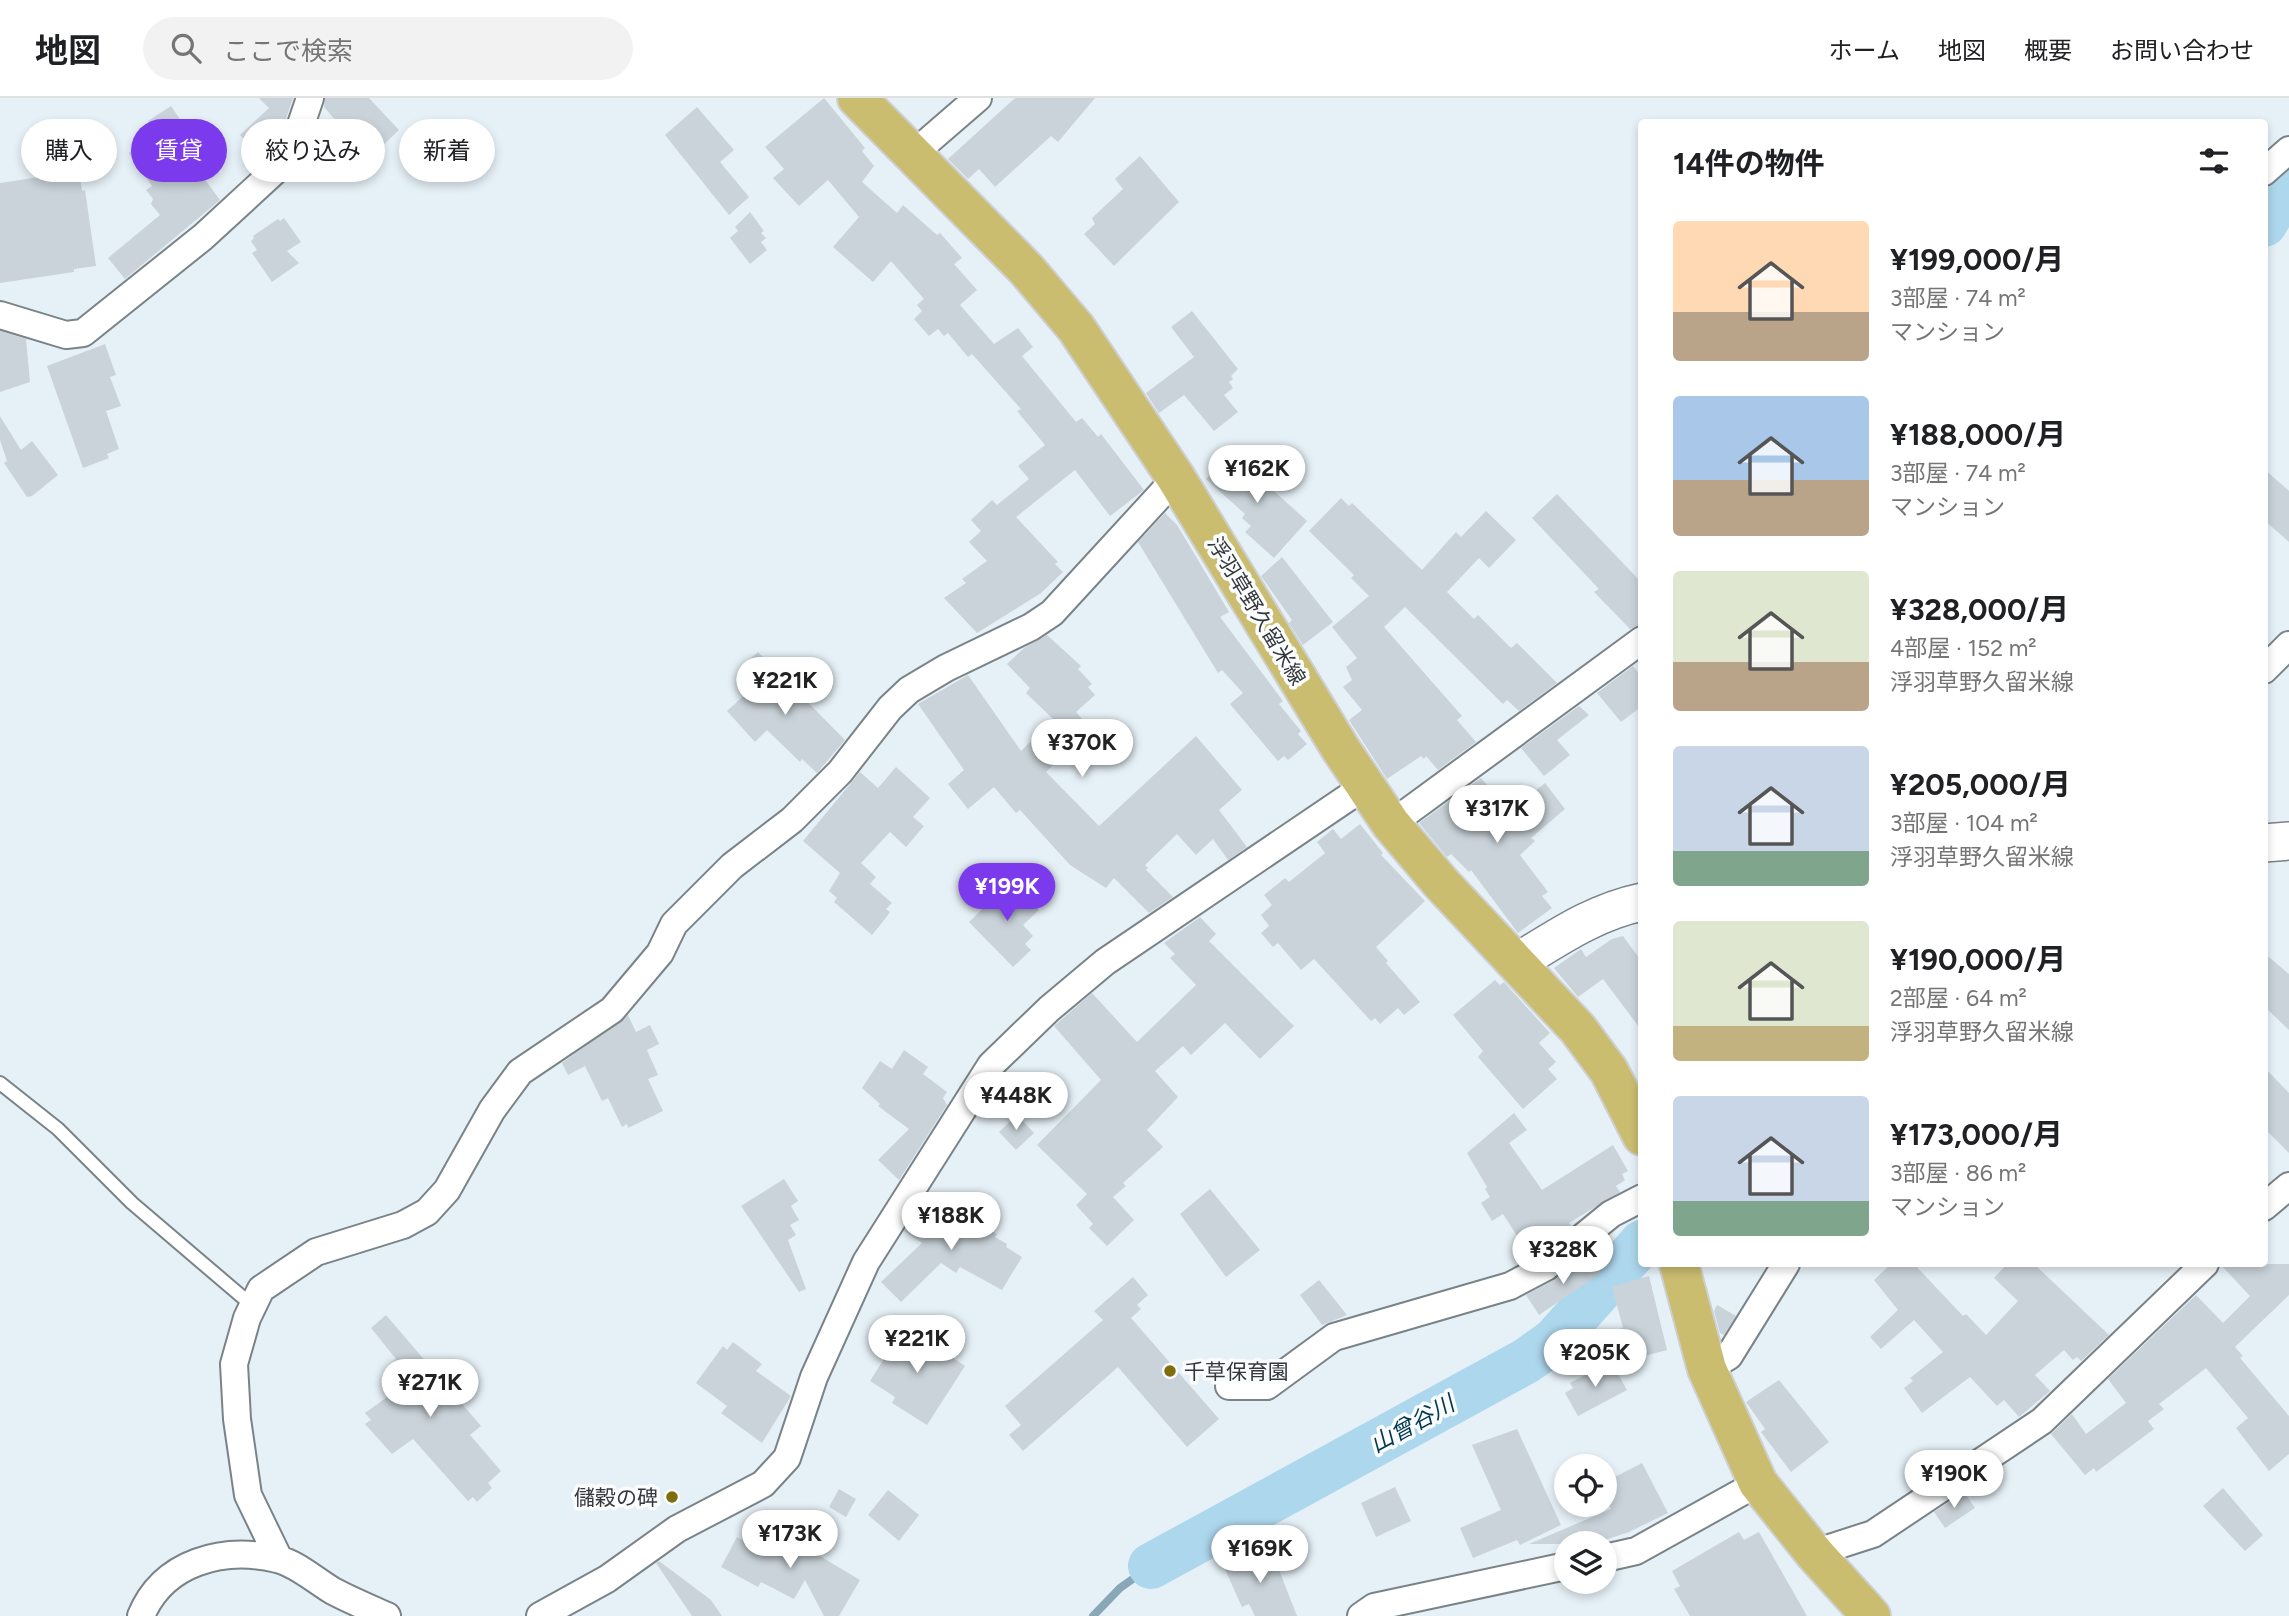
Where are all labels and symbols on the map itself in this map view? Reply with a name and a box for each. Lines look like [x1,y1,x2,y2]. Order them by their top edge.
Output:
pin: ¥162K [1208,446,1306,505]
street label: 浮羽草野久留米線 [1203,533,1311,689]
pin: ¥221K [736,658,834,717]
pin: ¥370K [1033,720,1131,779]
pin: ¥317K [1448,786,1546,845]
pin: ¥199K [958,864,1056,923]
pin: ¥448K [967,1072,1065,1132]
pin: ¥188K [902,1192,1000,1252]
pin: ¥328K [1514,1226,1612,1286]
pin: ¥221K [868,1316,966,1375]
pin: ¥205K [1546,1330,1644,1389]
place label: 千草保育園 [1184,1359,1289,1384]
pin: ¥271K [381,1360,479,1419]
marker: 千草保育園 [1162,1363,1178,1379]
water label: 山曾谷川 [1365,1388,1462,1459]
pin: ¥190K [1905,1450,2003,1510]
place label: 儲穀の碑 [574,1485,658,1510]
marker: 儲穀の碑 [664,1489,680,1505]
pin: ¥173K [741,1510,839,1570]
pin: ¥169K [1211,1526,1309,1585]

